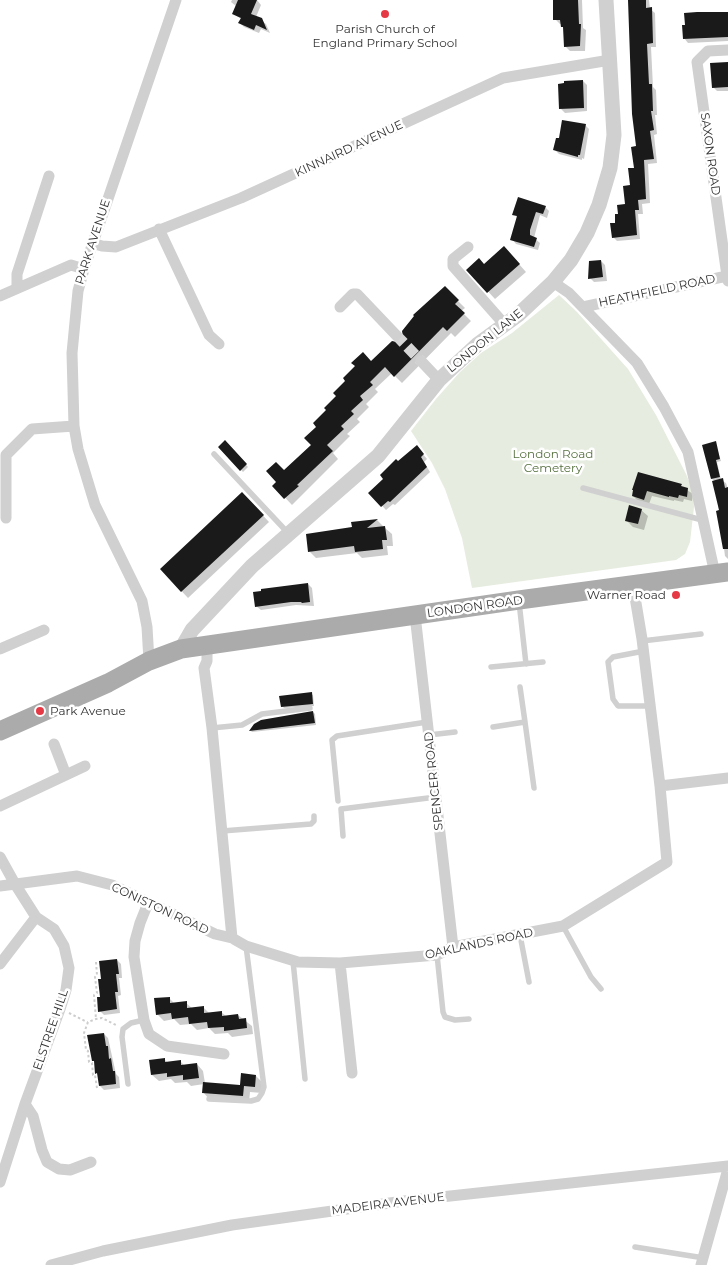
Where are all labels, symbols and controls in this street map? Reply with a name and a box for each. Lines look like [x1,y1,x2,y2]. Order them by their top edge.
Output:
marker: Parish Church of England Primary School [379,8,391,20]
place label: Parish Church of England Primary School [313,22,457,50]
street label: SAXON ROAD [697,112,723,196]
street label: KINNAIRD AVENUE [293,118,405,180]
street label: PARK AVENUE [72,198,114,286]
street label: HEATHFIELD ROAD [597,272,717,310]
street label: LONDON LANE [444,306,526,376]
park label: London Road Cemetery [513,447,593,475]
place label: Warner Road [587,588,666,602]
marker: Warner Road [670,589,682,601]
street label: LONDON ROAD [426,593,524,621]
place label: Park Avenue [50,704,126,718]
marker: Park Avenue [34,705,46,717]
street label: SPENCER ROAD [422,731,446,831]
street label: CONISTON ROAD [109,880,211,938]
street label: OAKLANDS ROAD [424,926,534,962]
street label: ELSTREE HILL [30,988,72,1072]
street label: MADEIRA AVENUE [331,1190,445,1218]

